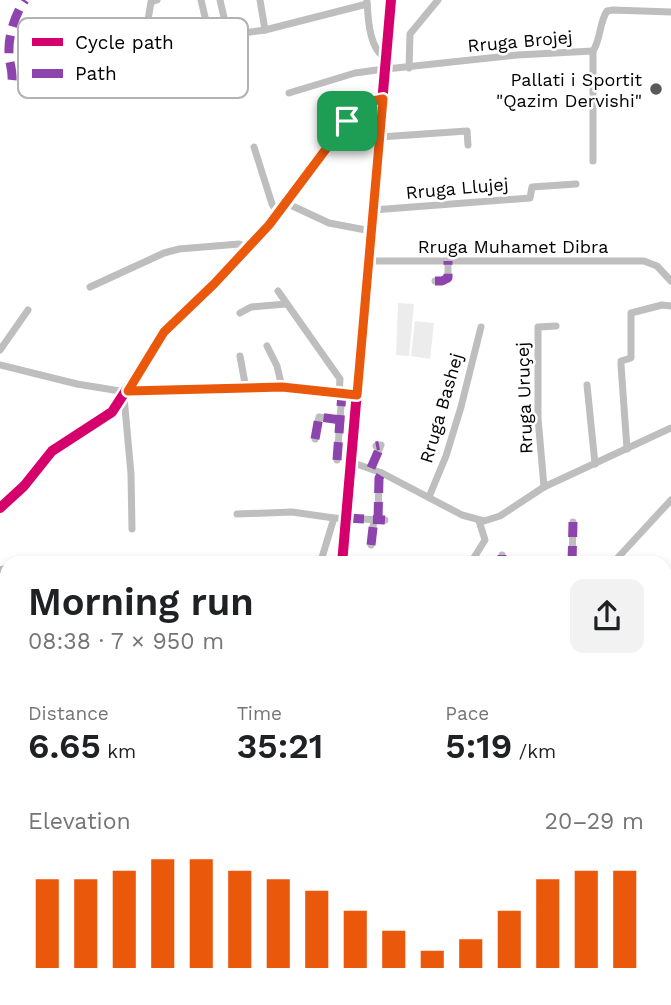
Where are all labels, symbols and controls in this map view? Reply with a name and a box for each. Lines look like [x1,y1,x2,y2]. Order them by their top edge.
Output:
legend [18,18,248,98]
street label: Rruga Brojej [467,26,573,56]
text: Cycle path [75,31,174,54]
text: Path [75,62,117,85]
place label: Pallati i Sportit "Qazim Dervishi" [496,69,642,111]
marker: Pallati i Sportit "Qazim Dervishi" [648,81,664,97]
pin [317,91,377,151]
icon: arrive [328,102,366,140]
street label: Rruga Llujej [405,173,509,203]
street label: Rruga Muhamet Dibra [418,236,608,257]
street label: Rruga Uruçej [512,342,536,454]
street label: Rruga Bashej [415,351,467,465]
button: share [570,579,644,653]
text: Morning run [28,580,254,624]
text: 08:38 · 7 × 950 m [28,628,224,655]
text: Distance [28,702,109,725]
text: Time [237,702,282,725]
text: Pace [445,702,489,725]
text: 6.65 [28,725,101,767]
text: 35:21 [237,725,323,767]
text: 5:19 [445,725,512,767]
text: km [101,740,136,763]
text: /km [512,740,556,763]
text: Elevation [28,808,131,835]
text: 20–29 m [545,808,644,835]

